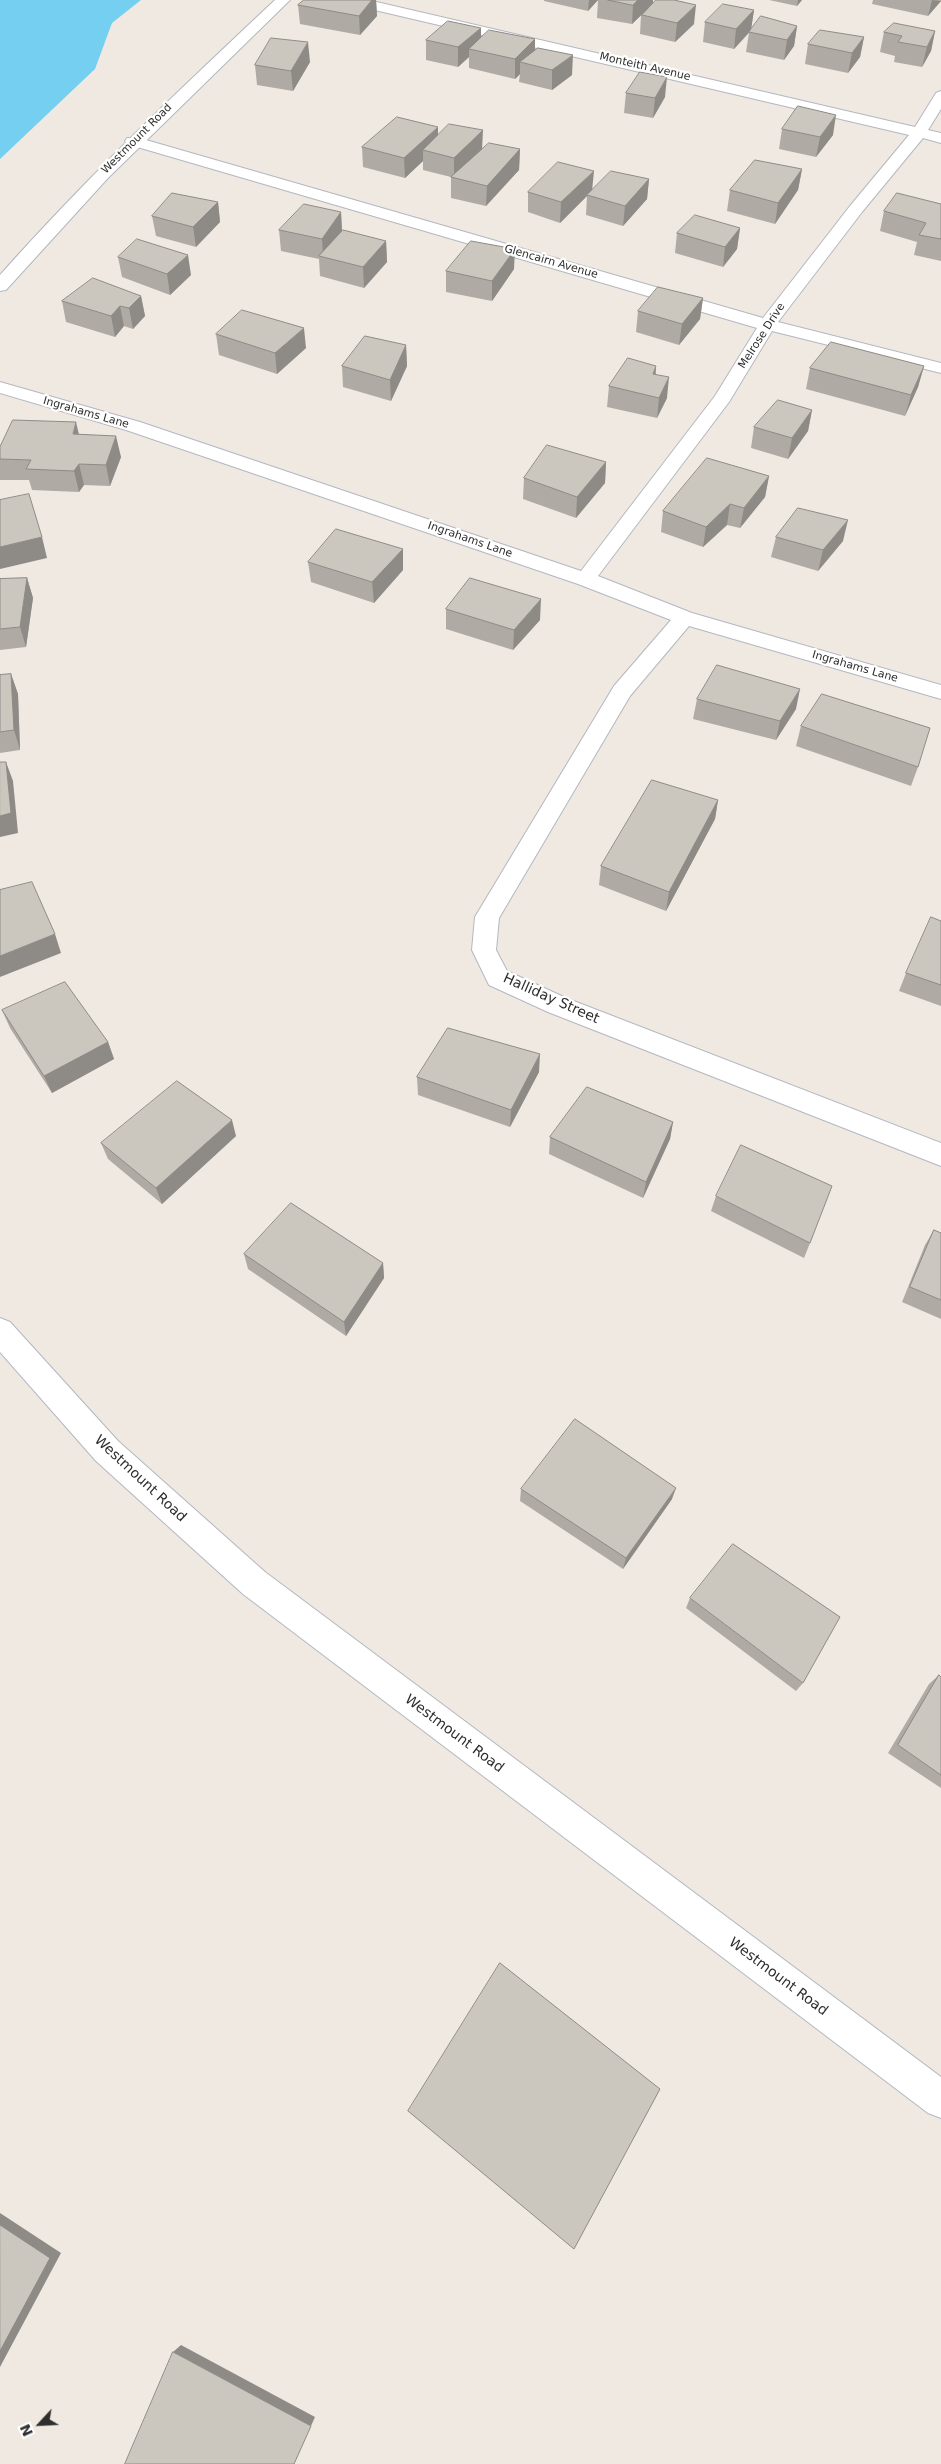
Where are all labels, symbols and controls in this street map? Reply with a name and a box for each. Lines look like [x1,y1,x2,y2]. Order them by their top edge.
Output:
street label: Monteith Avenue [598,50,692,84]
street label: Westmount Road [99,101,175,177]
street label: Glencairn Avenue [503,242,599,282]
street label: Melrose Drive [736,301,788,371]
street label: Ingrahams Lane [42,394,130,432]
street label: Ingrahams Lane [426,519,514,561]
street label: Ingrahams Lane [811,648,899,686]
street label: Halliday Street [500,970,602,1028]
street label: Westmount Road [91,1432,189,1526]
street label: Westmount Road [401,1691,507,1777]
street label: Westmount Road [725,1934,831,2020]
north arrow [15,2399,65,2449]
text: N [17,2422,36,2439]

